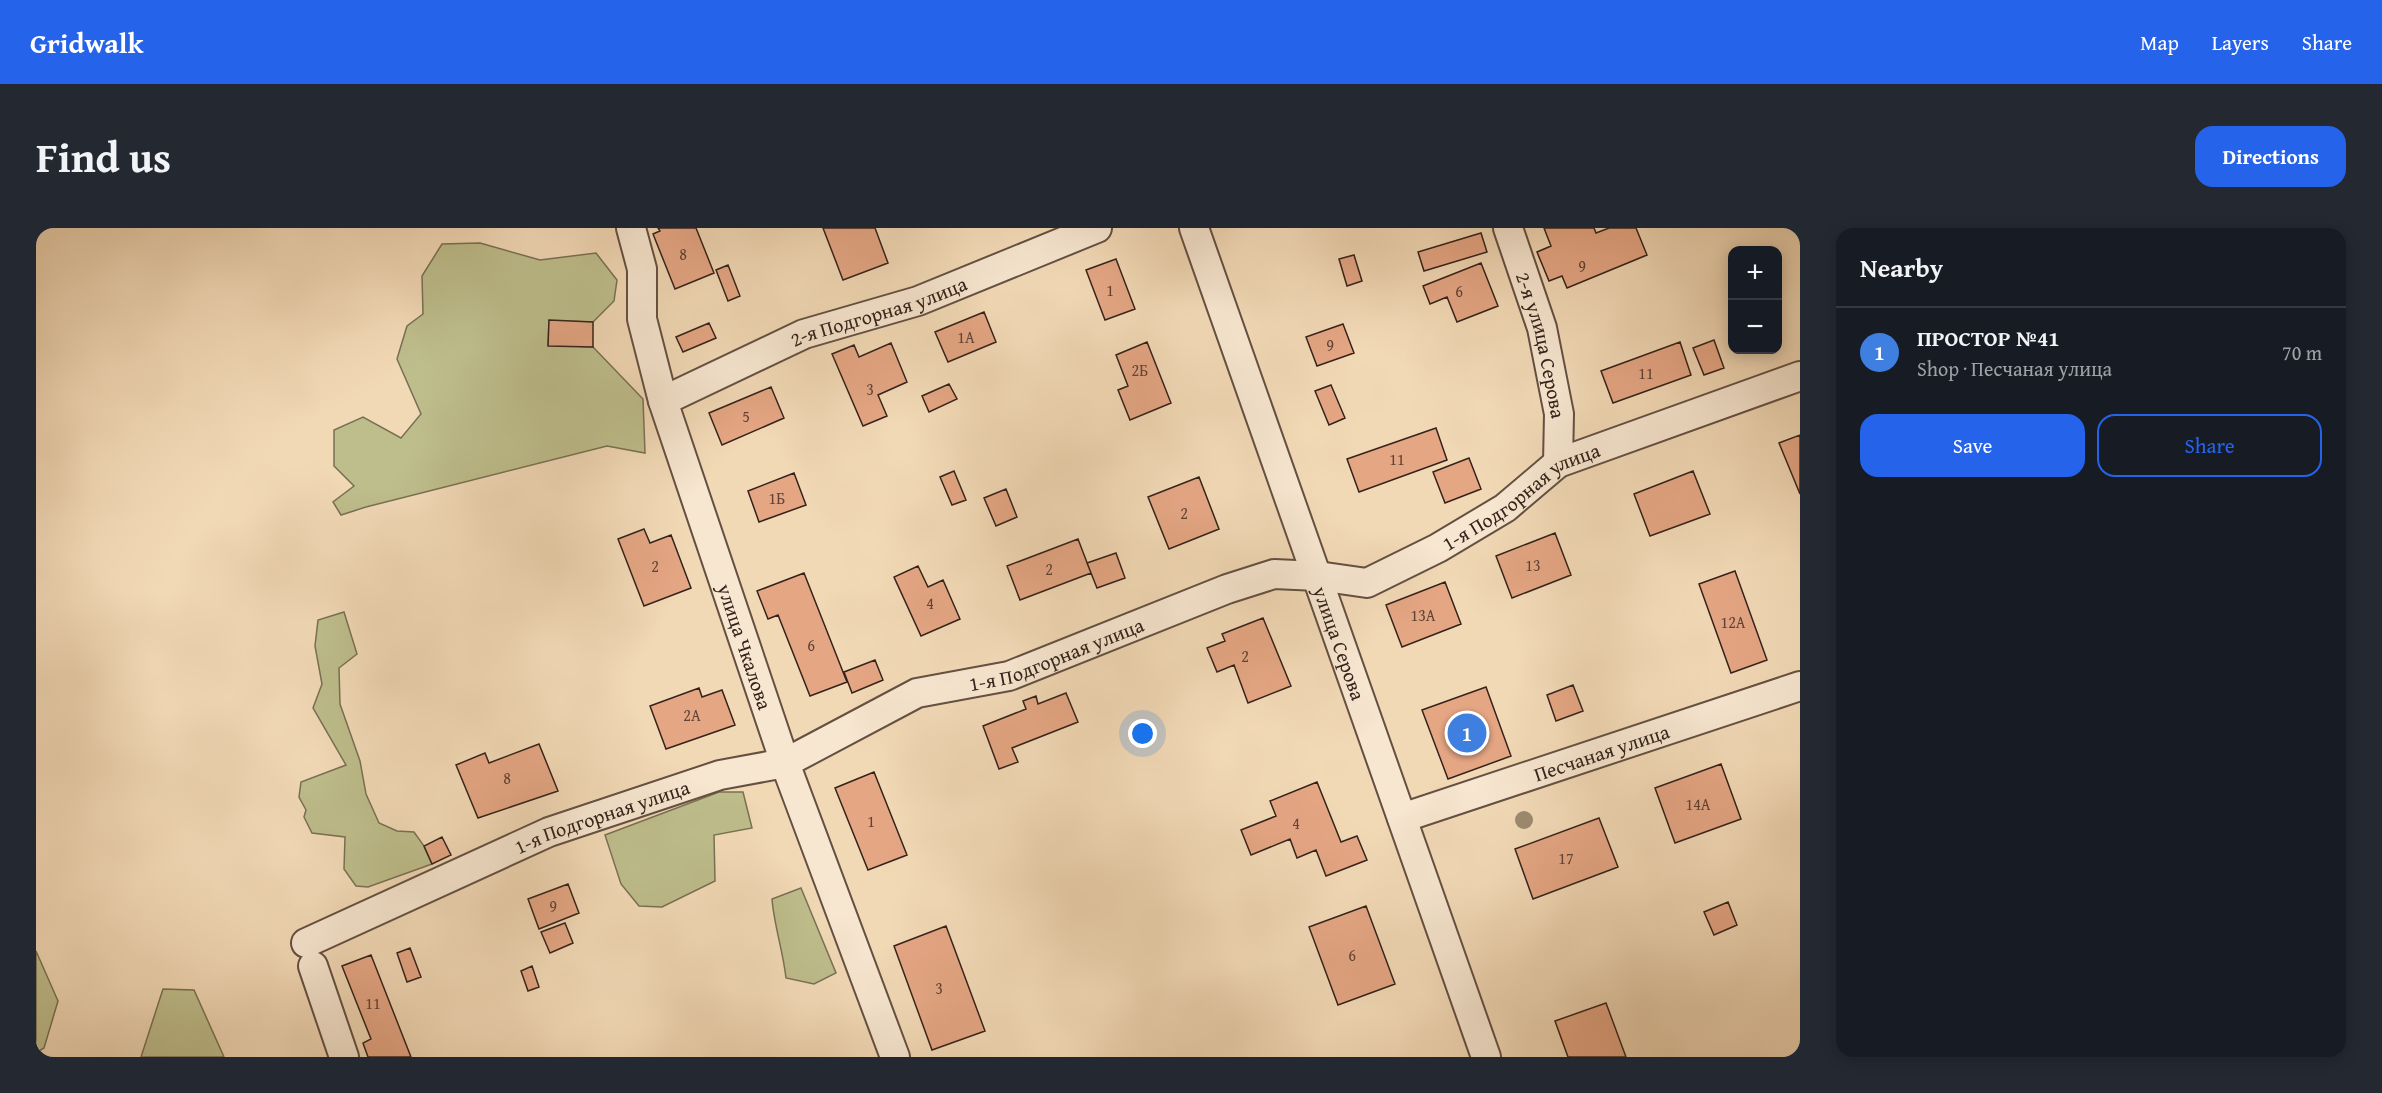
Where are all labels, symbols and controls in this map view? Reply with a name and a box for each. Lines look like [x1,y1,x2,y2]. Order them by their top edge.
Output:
text: Gridwalk [30,22,143,63]
text: Map [2140,27,2179,58]
text: Layers [2212,27,2269,58]
text: Share [2302,27,2352,58]
text: Find us [36,126,171,187]
button: Directions [2195,126,2346,187]
house number: 8 [679,242,687,266]
map controls [1728,246,1782,354]
button: + [1728,246,1782,300]
text: Nearby [1860,248,1943,287]
house number: 9 [1578,254,1586,278]
street label: 2-я Подгорная улица [785,268,971,353]
street label: 2-я улица Серова [1509,268,1574,421]
house number: 1 [1106,278,1114,302]
house number: 6 [1455,279,1463,303]
button: − [1728,300,1782,354]
text: ПРОСТОР №41 [1917,322,2060,354]
house number: 1А [957,325,975,349]
house number: 9 [1326,333,1334,357]
text: 1 [1874,338,1885,367]
text: 70 m [2282,338,2322,367]
text: Shop · Песчаная улица [1917,354,2112,383]
house number: 2Б [1132,358,1148,382]
house number: 11 [1638,361,1654,385]
house number: 3 [866,377,874,401]
house number: 5 [742,404,750,428]
button: Save [1860,414,2085,477]
button: Share [2097,414,2322,477]
street label: 1-я Подгорная улица [1436,435,1604,557]
house number: 11 [1389,447,1405,471]
house number: 1Б [769,486,785,510]
house number: 2 [1180,501,1188,525]
house number: 13 [1525,553,1541,577]
house number: 2 [651,554,659,578]
house number: 2 [1045,557,1053,581]
street label: улица Чкалова [711,579,781,714]
street label: улица Серова [1306,581,1374,704]
house number: 4 [926,591,934,615]
house number: 13А [1410,603,1436,627]
street label: 1-я Подгорная улица [966,609,1148,698]
house number: 12А [1720,610,1746,634]
house number: 6 [807,633,815,657]
house number: 2 [1241,644,1249,668]
house number: 2А [683,703,701,727]
pin: 1 [1448,710,1486,756]
street label: Песчаная улица [1530,716,1673,788]
your location [1128,719,1157,748]
house number: 8 [503,766,511,790]
street label: 1-я Подгорная улица [509,772,693,861]
house number: 14А [1685,792,1711,816]
house number: 1 [867,809,875,833]
house number: 4 [1292,811,1300,835]
house number: 17 [1558,846,1574,870]
house number: 9 [549,894,557,918]
house number: 6 [1348,943,1356,967]
house number: 3 [935,976,943,1000]
house number: 11 [365,991,381,1015]

